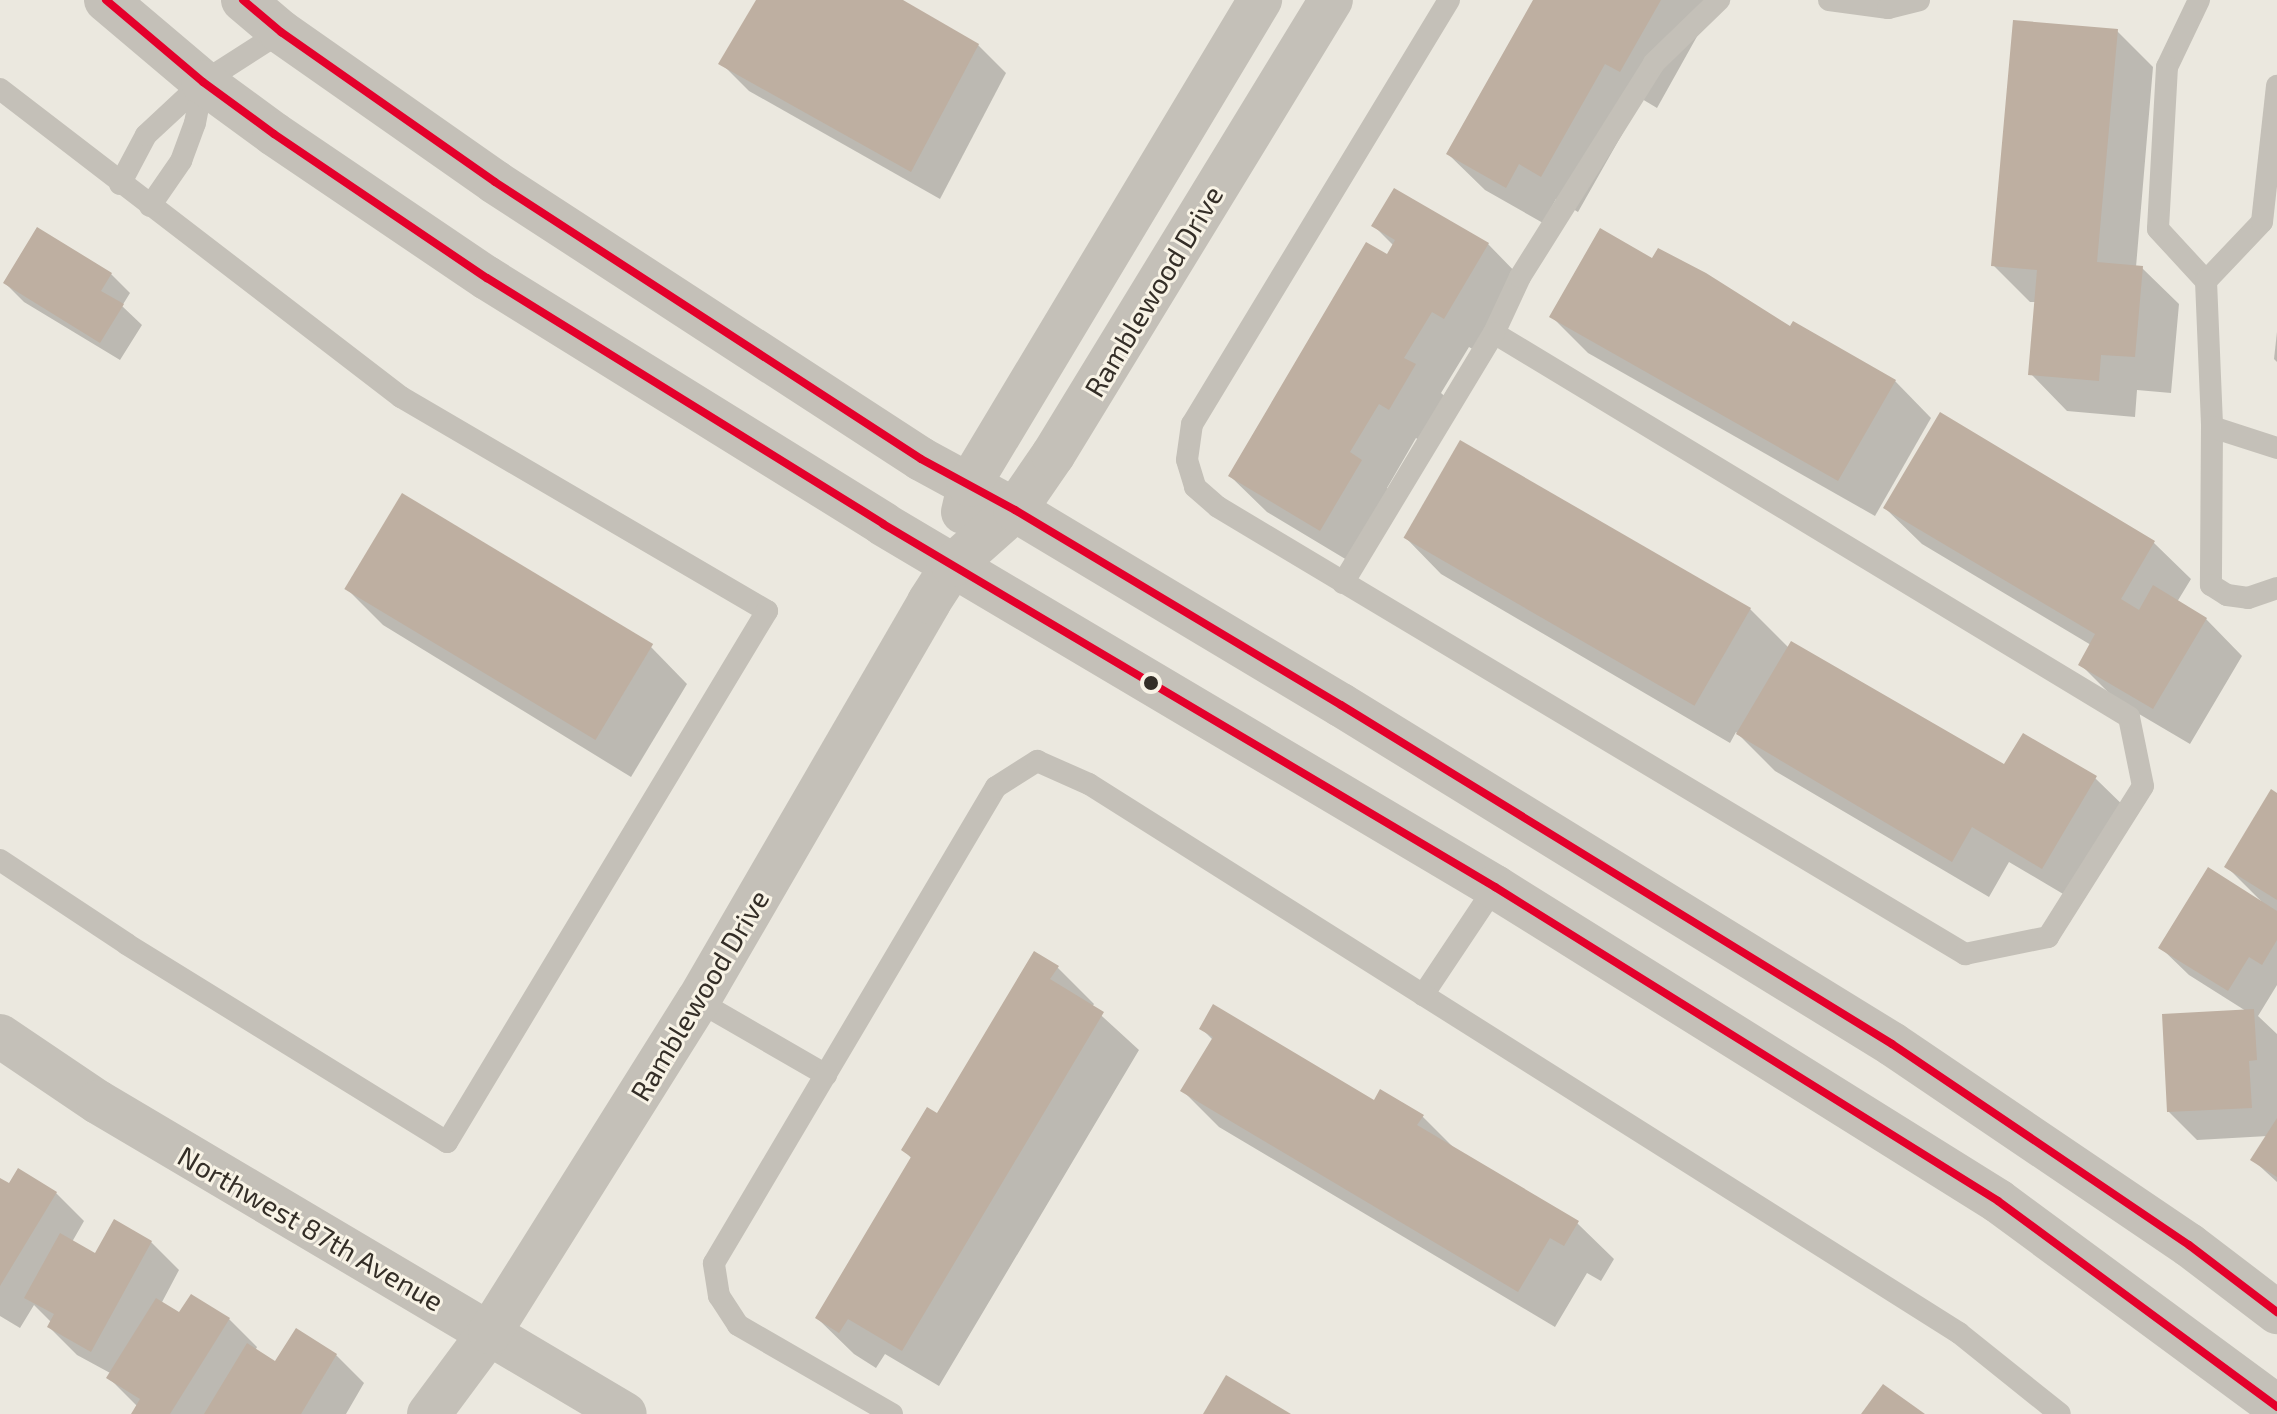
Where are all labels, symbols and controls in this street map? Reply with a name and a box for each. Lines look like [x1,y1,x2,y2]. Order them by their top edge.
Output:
street label: Ramblewood Drive [1077,179,1229,403]
unlabelled marker [1143,675,1159,691]
street label: Ramblewood Drive [623,883,775,1107]
street label: Northwest 87th Avenue [172,1138,450,1318]

